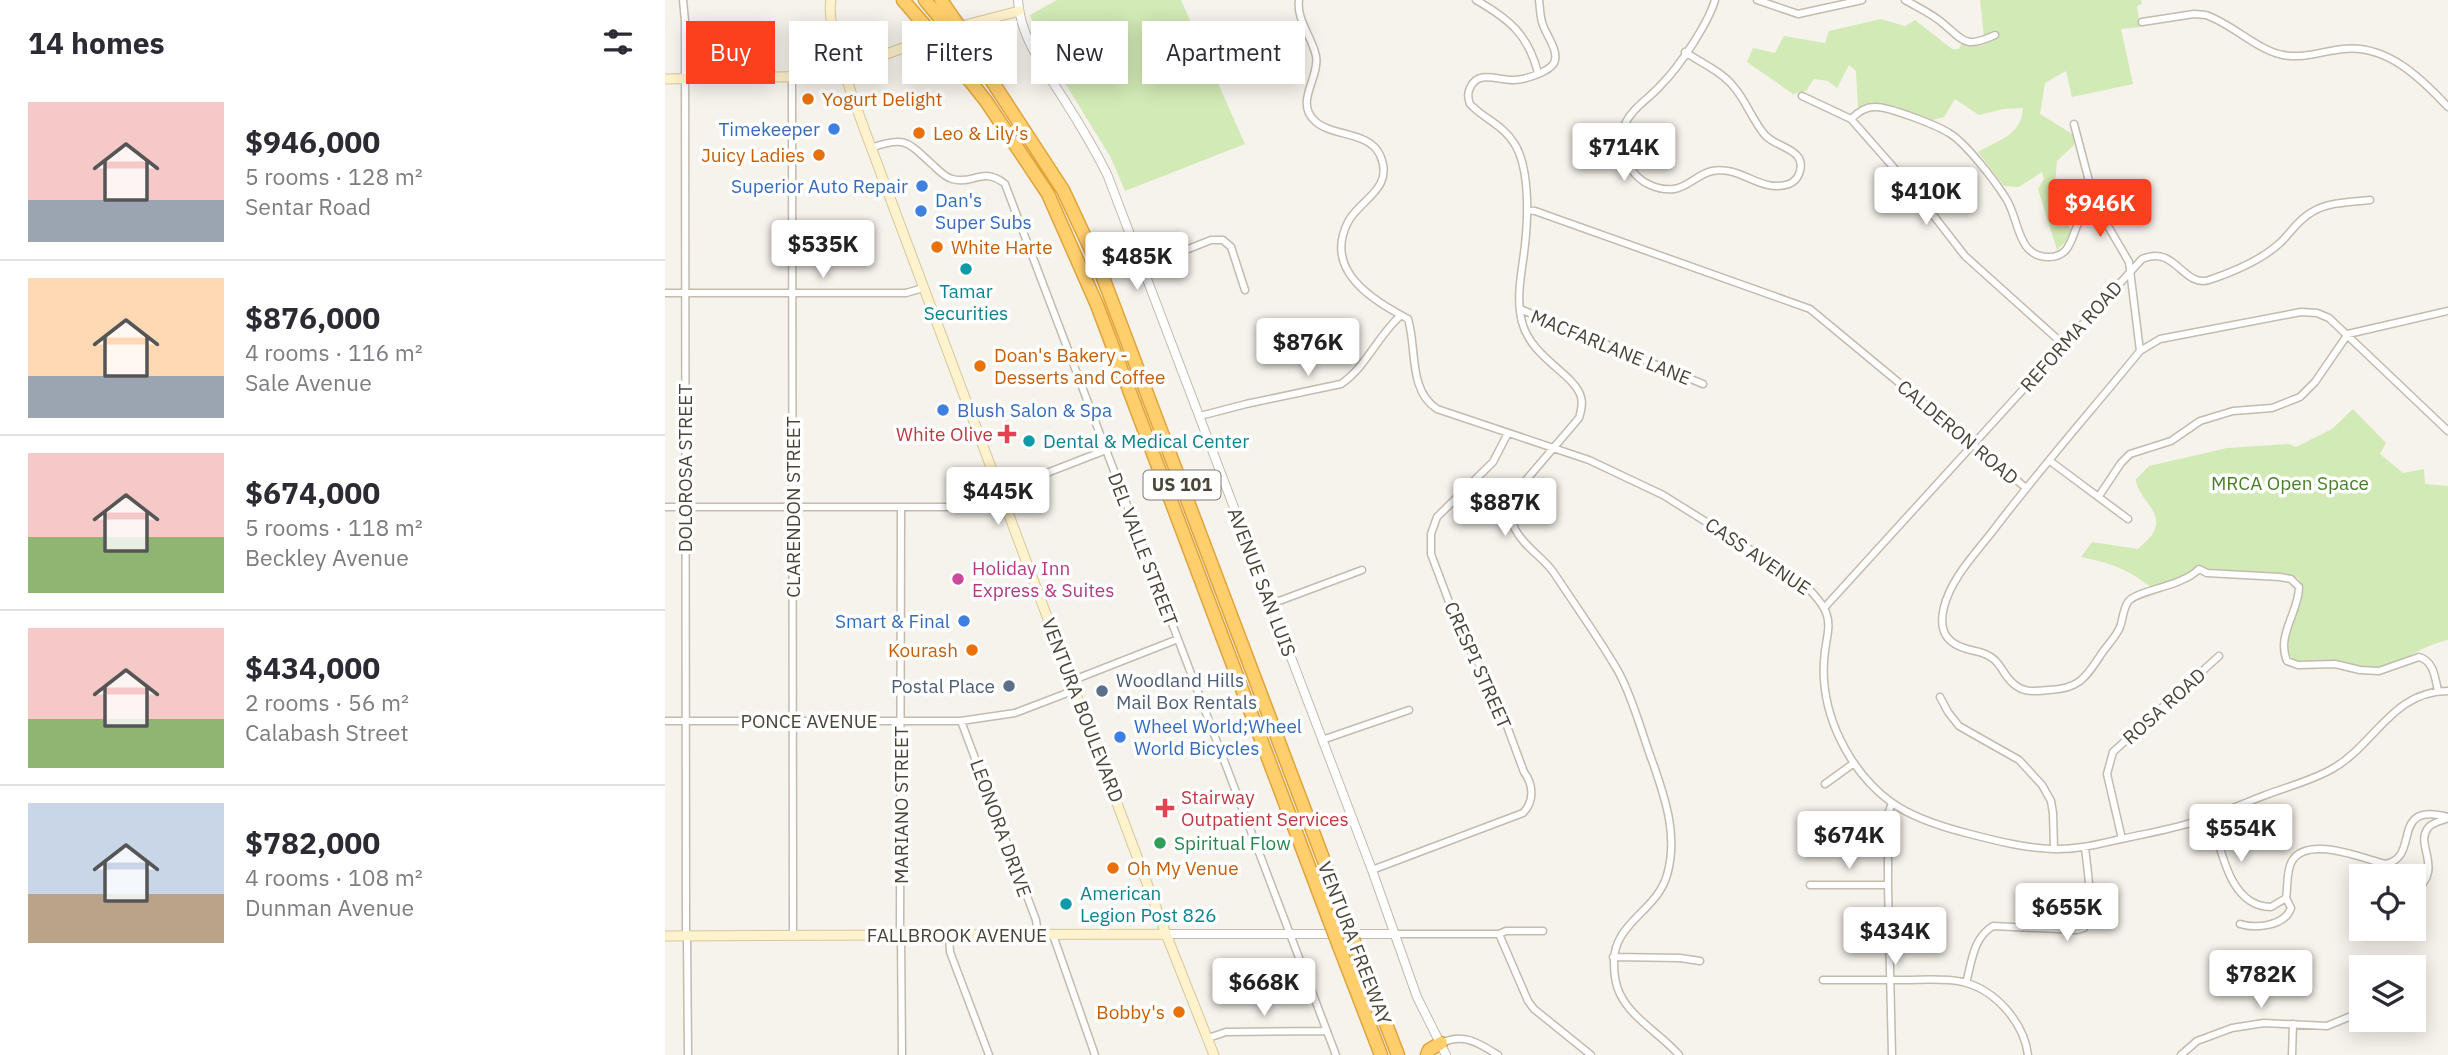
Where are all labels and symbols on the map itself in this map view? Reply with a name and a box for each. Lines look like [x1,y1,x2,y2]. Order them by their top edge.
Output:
place label: Yogurt Delight [822,87,943,111]
marker: Yogurt Delight [800,91,816,107]
place label: Timekeeper [718,117,820,141]
marker: Timekeeper [826,121,842,137]
place label: Leo & Lily's [933,121,1029,145]
pin: $714K [1575,124,1673,183]
marker: Leo & Lily's [911,125,927,141]
place label: Juicy Ladies [701,143,805,167]
marker: Juicy Ladies [811,147,827,163]
pin: $410K [1877,168,1975,227]
place label: Superior Auto Repair [731,174,908,198]
marker: Superior Auto Repair [914,178,930,194]
pin: $946K [2051,180,2149,239]
place label: Dan's Super Subs [935,188,1032,234]
marker: Dan's Super Subs [913,203,929,219]
pin: $535K [774,220,872,280]
pin: $485K [1088,232,1186,292]
place label: White Harte [951,235,1053,259]
marker: White Harte [929,239,945,255]
marker: Tamar Securities [958,261,974,277]
street label: REFORMA ROAD [2015,275,2127,397]
place label: Tamar Securities [924,279,1008,325]
street label: MACFARLANE LANE [1527,304,1695,390]
pin: $876K [1259,318,1357,378]
place label: Doan's Bakery - Desserts and Coffee [994,343,1165,389]
marker: Doan's Bakery - Desserts and Coffee [972,358,988,374]
street label: CALDERON ROAD [1893,374,2023,490]
street label: DOLOROSA STREET [673,384,697,552]
place label: Blush Salon & Spa [957,398,1112,422]
marker: Blush Salon & Spa [935,402,951,418]
street label: CLARENDON STREET [781,416,805,598]
place label: White Olive [896,422,993,446]
marker: White Olive [999,426,1015,442]
place label: Dental & Medical Center [1043,429,1249,453]
marker: Dental & Medical Center [1021,433,1037,449]
pin: $445K [949,468,1047,527]
street label: DEL VALLE STREET [1103,469,1183,629]
road number: US 101 [1143,471,1221,500]
park label: MRCA Open Space [2211,471,2369,495]
pin: $887K [1456,478,1554,538]
street label: AVENUE SAN LUIS [1223,504,1301,660]
street label: CASS AVENUE [1701,512,1815,600]
place label: Holiday Inn Express & Suites [972,556,1114,602]
marker: Holiday Inn Express & Suites [950,571,966,587]
street label: CRESPI STREET [1439,598,1517,732]
place label: Smart & Final [835,609,950,633]
marker: Smart & Final [956,613,972,629]
street label: VENTURA BOULEVARD [1037,614,1129,806]
place label: Kourash [888,638,958,662]
marker: Kourash [964,642,980,658]
street label: ROSA ROAD [2118,663,2210,749]
place label: Woodland Hills Mail Box Rentals [1116,668,1257,714]
place label: Postal Place [891,674,995,698]
marker: Postal Place [1001,678,1017,694]
marker: Woodland Hills Mail Box Rentals [1094,683,1110,699]
street label: PONCE AVENUE [740,709,878,733]
place label: Wheel World;Wheel World Bicycles [1134,714,1302,760]
street label: MARIANO STREET [889,726,913,884]
marker: Wheel World;Wheel World Bicycles [1112,729,1128,745]
street label: LEONORA DRIVE [965,756,1037,900]
place label: Stairway Outpatient Services [1181,785,1349,831]
marker: Stairway Outpatient Services [1155,798,1175,818]
pin: $554K [2192,804,2290,864]
pin: $674K [1800,812,1898,871]
place label: Spiritual Flow [1174,831,1291,855]
marker: Spiritual Flow [1152,835,1168,851]
place label: Oh My Venue [1127,856,1239,880]
street label: VENTURA FREEWAY [1313,858,1397,1029]
marker: Oh My Venue [1105,860,1121,876]
place label: American Legion Post 826 [1080,881,1217,927]
pin: $655K [2018,884,2116,943]
marker: American Legion Post 826 [1058,896,1074,912]
pin: $434K [1846,908,1944,967]
street label: FALLBROOK AVENUE [867,923,1047,947]
pin: $782K [2212,950,2310,1010]
pin: $668K [1215,958,1313,1018]
place label: Bobby's [1096,1000,1165,1024]
marker: Bobby's [1171,1004,1187,1020]

